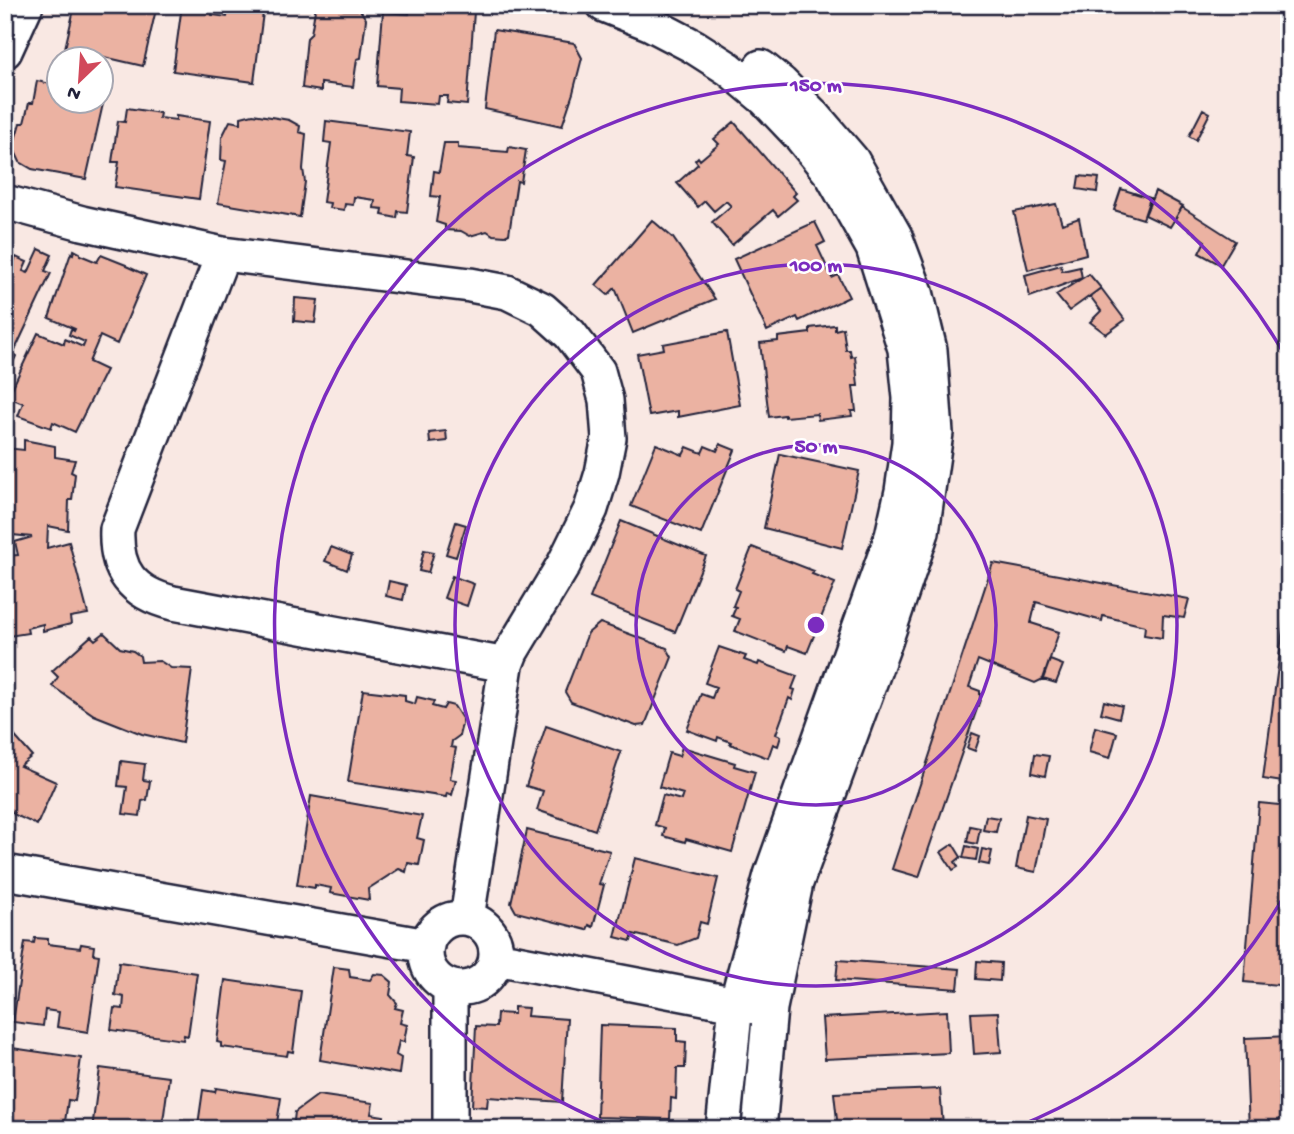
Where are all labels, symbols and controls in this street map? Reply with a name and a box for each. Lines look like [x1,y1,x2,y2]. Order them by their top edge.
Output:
north arrow [46,46,116,116]
text: 150 m [789,75,842,100]
text: N [64,79,85,105]
text: 100 m [789,255,842,280]
text: 50 m [795,436,838,461]
centre of rings [804,613,828,637]

